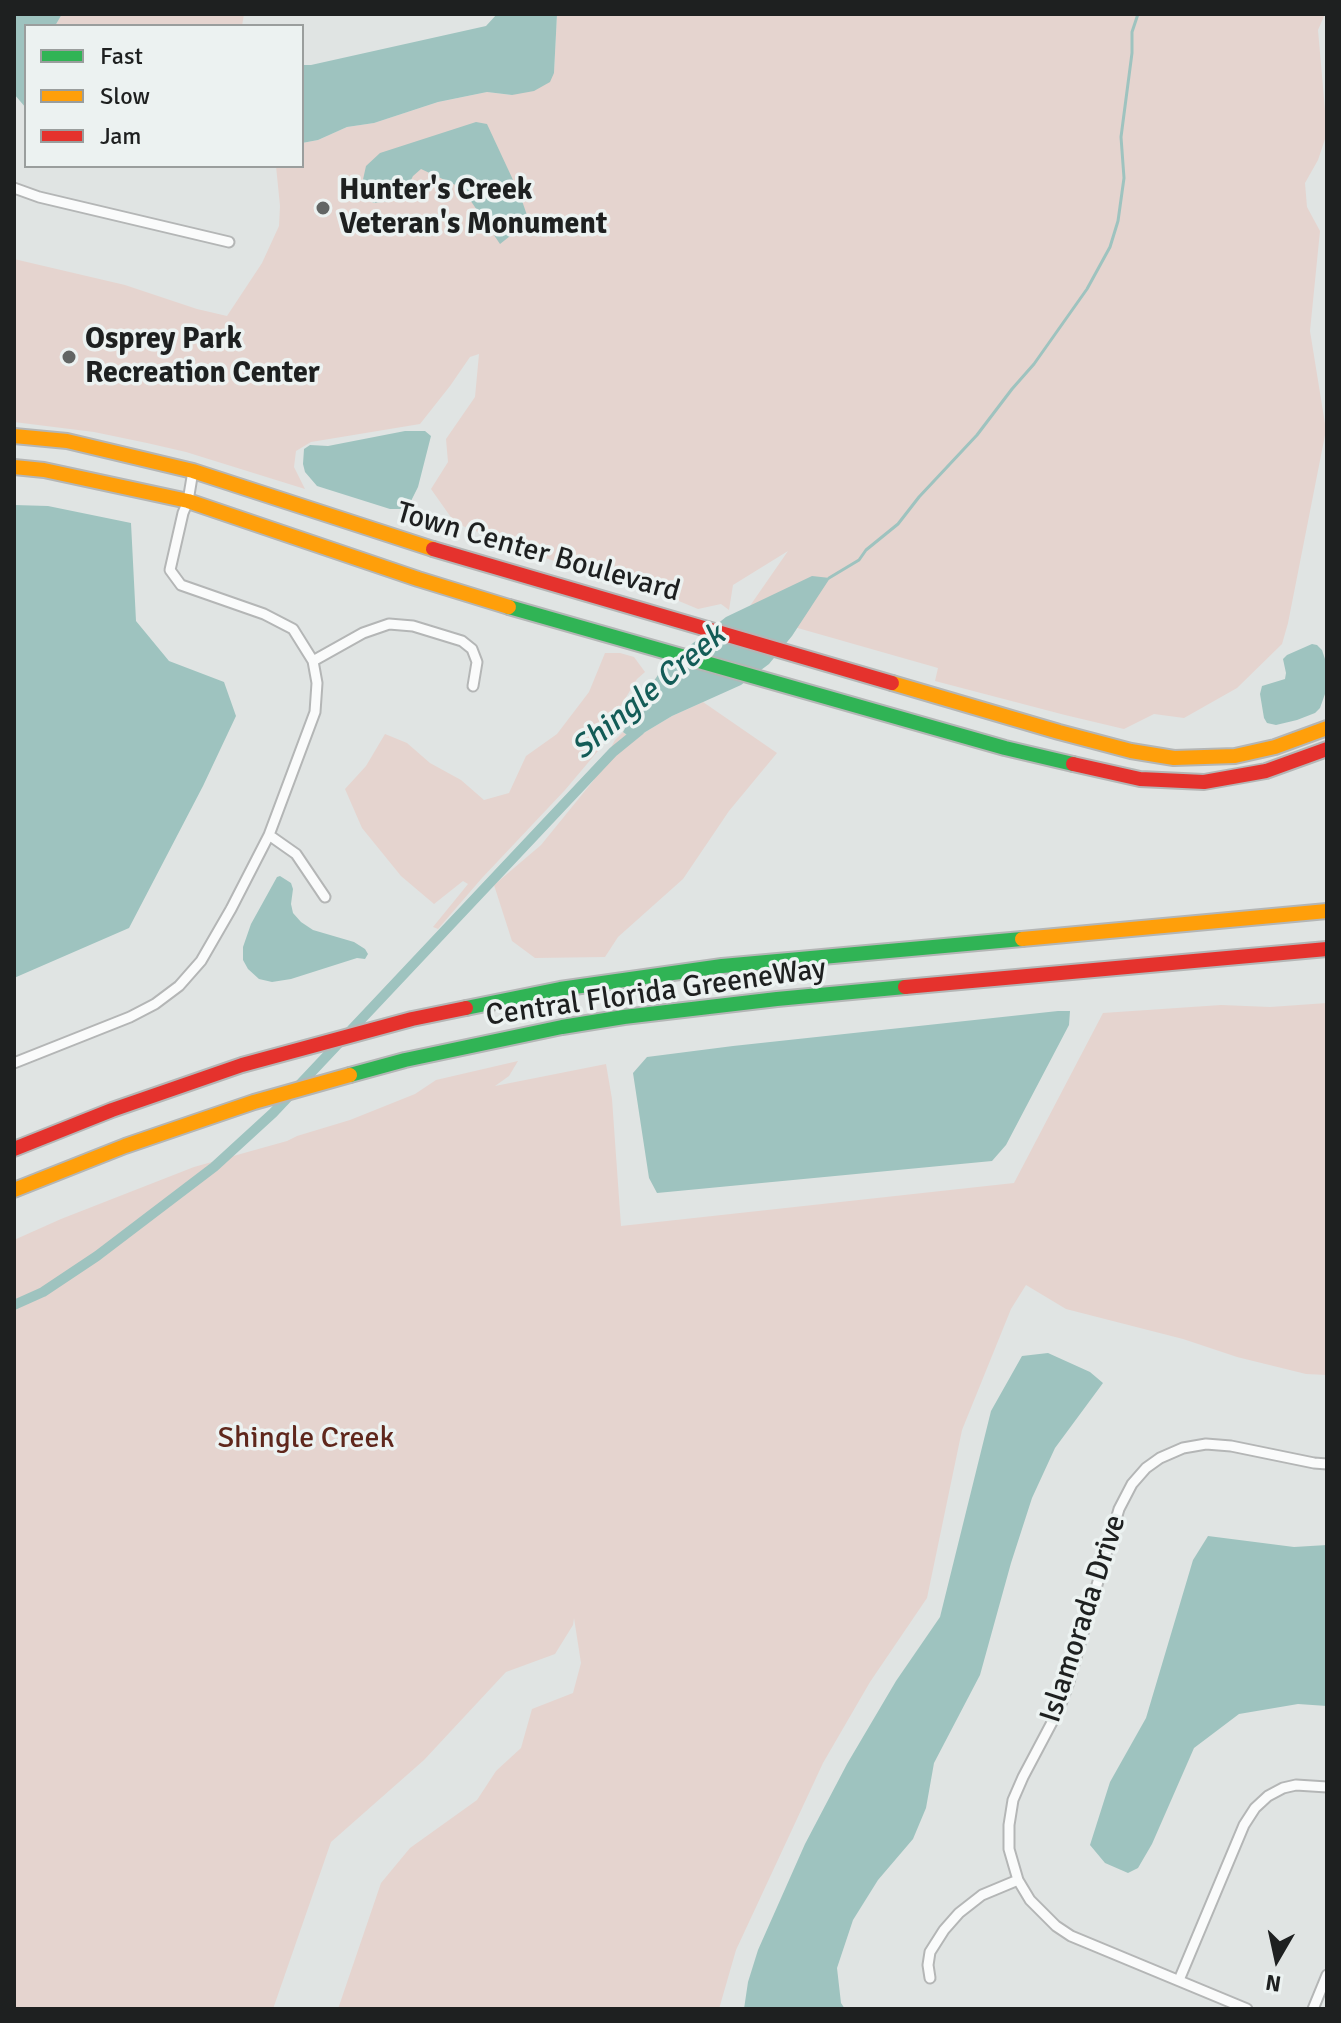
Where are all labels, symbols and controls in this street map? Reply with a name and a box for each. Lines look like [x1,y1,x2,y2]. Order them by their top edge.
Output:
legend [24,24,304,168]
text: Fast [100,41,143,71]
text: Slow [100,81,150,111]
text: Jam [100,121,141,151]
place label: Hunter's Creek Veteran's Monument [339,173,607,244]
marker: Hunter's Creek Veteran's Monument [314,199,332,217]
place label: Osprey Park Recreation Center [85,322,320,392]
marker: Osprey Park Recreation Center [60,348,78,366]
street label: Town Center Boulevard [392,495,684,611]
water label: Shingle Creek [564,618,734,768]
street label: Central Florida GreeneWay [484,951,828,1035]
park label: Shingle Creek [217,1421,395,1457]
street label: Islamorada Drive [1033,1511,1135,1727]
north arrow [1237,1919,1317,1999]
text: N [1263,1969,1283,1998]

